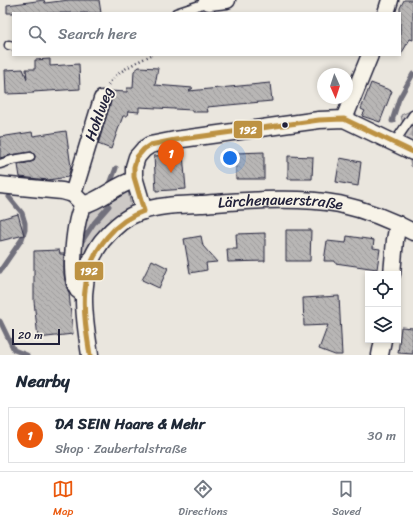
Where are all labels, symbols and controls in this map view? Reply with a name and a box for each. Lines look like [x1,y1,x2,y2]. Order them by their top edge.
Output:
search box [12,12,401,56]
text: Search here [58,21,137,47]
icon: search [26,23,48,45]
north arrow [317,68,353,104]
street label: Hohlweg [77,83,121,145]
line badge: 192 [233,120,263,139]
unlabelled marker [280,120,290,130]
text: 192 [239,121,258,140]
pin: 1 [158,140,184,173]
your location [220,148,240,168]
street label: Lärchenauerstraße [217,187,346,218]
line badge: 192 [74,261,104,281]
text: 192 [80,262,99,281]
map controls [365,271,401,343]
button: locate [365,271,401,307]
button: layers [365,307,401,343]
text: 20 m [18,326,43,345]
scale bar [12,327,60,346]
text: Nearby [16,366,70,396]
text: DA SEIN Haare & Mehr [55,411,205,437]
text: 1 [27,424,33,447]
text: 30 m [367,424,396,447]
text: Shop · Zaubertalstraße [55,437,187,460]
tab: Map [52,478,74,521]
tab: Directions [178,478,228,521]
tab: Saved [332,478,361,521]

